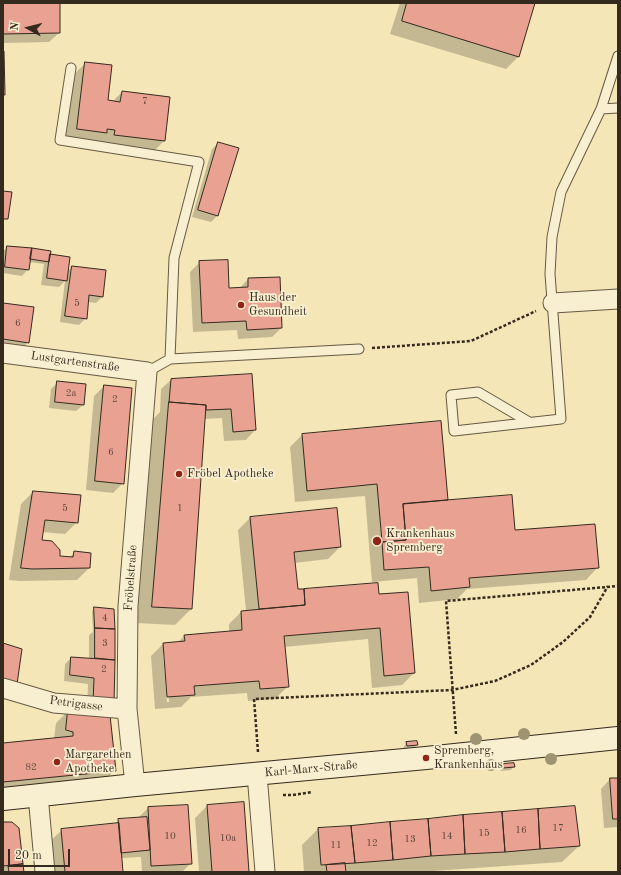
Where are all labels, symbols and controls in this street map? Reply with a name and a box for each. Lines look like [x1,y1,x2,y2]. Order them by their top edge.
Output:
north arrow [8,8,48,48]
text: N [10,22,22,31]
house number: 7 [142,95,148,107]
place label: Haus der Gesundheit [249,291,307,319]
house number: 5 [74,297,80,309]
marker: Haus der Gesundheit [236,300,246,310]
house number: 6 [15,317,21,329]
street label: Lustgartenstraße [30,349,120,375]
house number: 2a [66,387,76,399]
house number: 2 [112,393,118,405]
house number: 6 [108,446,114,458]
place label: Fröbel Apotheke [187,467,274,481]
marker: Fröbel Apotheke [174,469,184,479]
house number: 5 [62,502,68,514]
house number: 1 [177,502,183,514]
place label: Krankenhaus Spremberg [386,527,455,555]
marker: Krankenhaus Spremberg [371,535,383,547]
street label: Fröbelstraße [122,545,140,611]
house number: 4 [102,612,108,624]
house number: 3 [102,637,108,649]
house number: 2 [101,663,107,675]
street label: Petrigasse [48,694,104,714]
place label: Spremberg, Krankenhaus [434,744,503,772]
place label: Margarethen Apotheke [65,748,131,776]
marker: Spremberg, Krankenhaus [421,753,431,763]
marker: Margarethen Apotheke [52,757,62,767]
street label: Karl-Marx-Straße [264,758,358,780]
house number: 82 [25,761,37,773]
house number: 17 [552,822,564,834]
house number: 16 [515,824,527,836]
house number: 15 [478,827,490,839]
house number: 10 [164,830,176,842]
house number: 14 [441,830,453,842]
house number: 10a [220,832,236,844]
house number: 13 [404,833,416,845]
house number: 12 [366,837,378,849]
house number: 11 [330,839,342,851]
scale bar [10,841,72,867]
text: 20 m [15,850,42,862]

